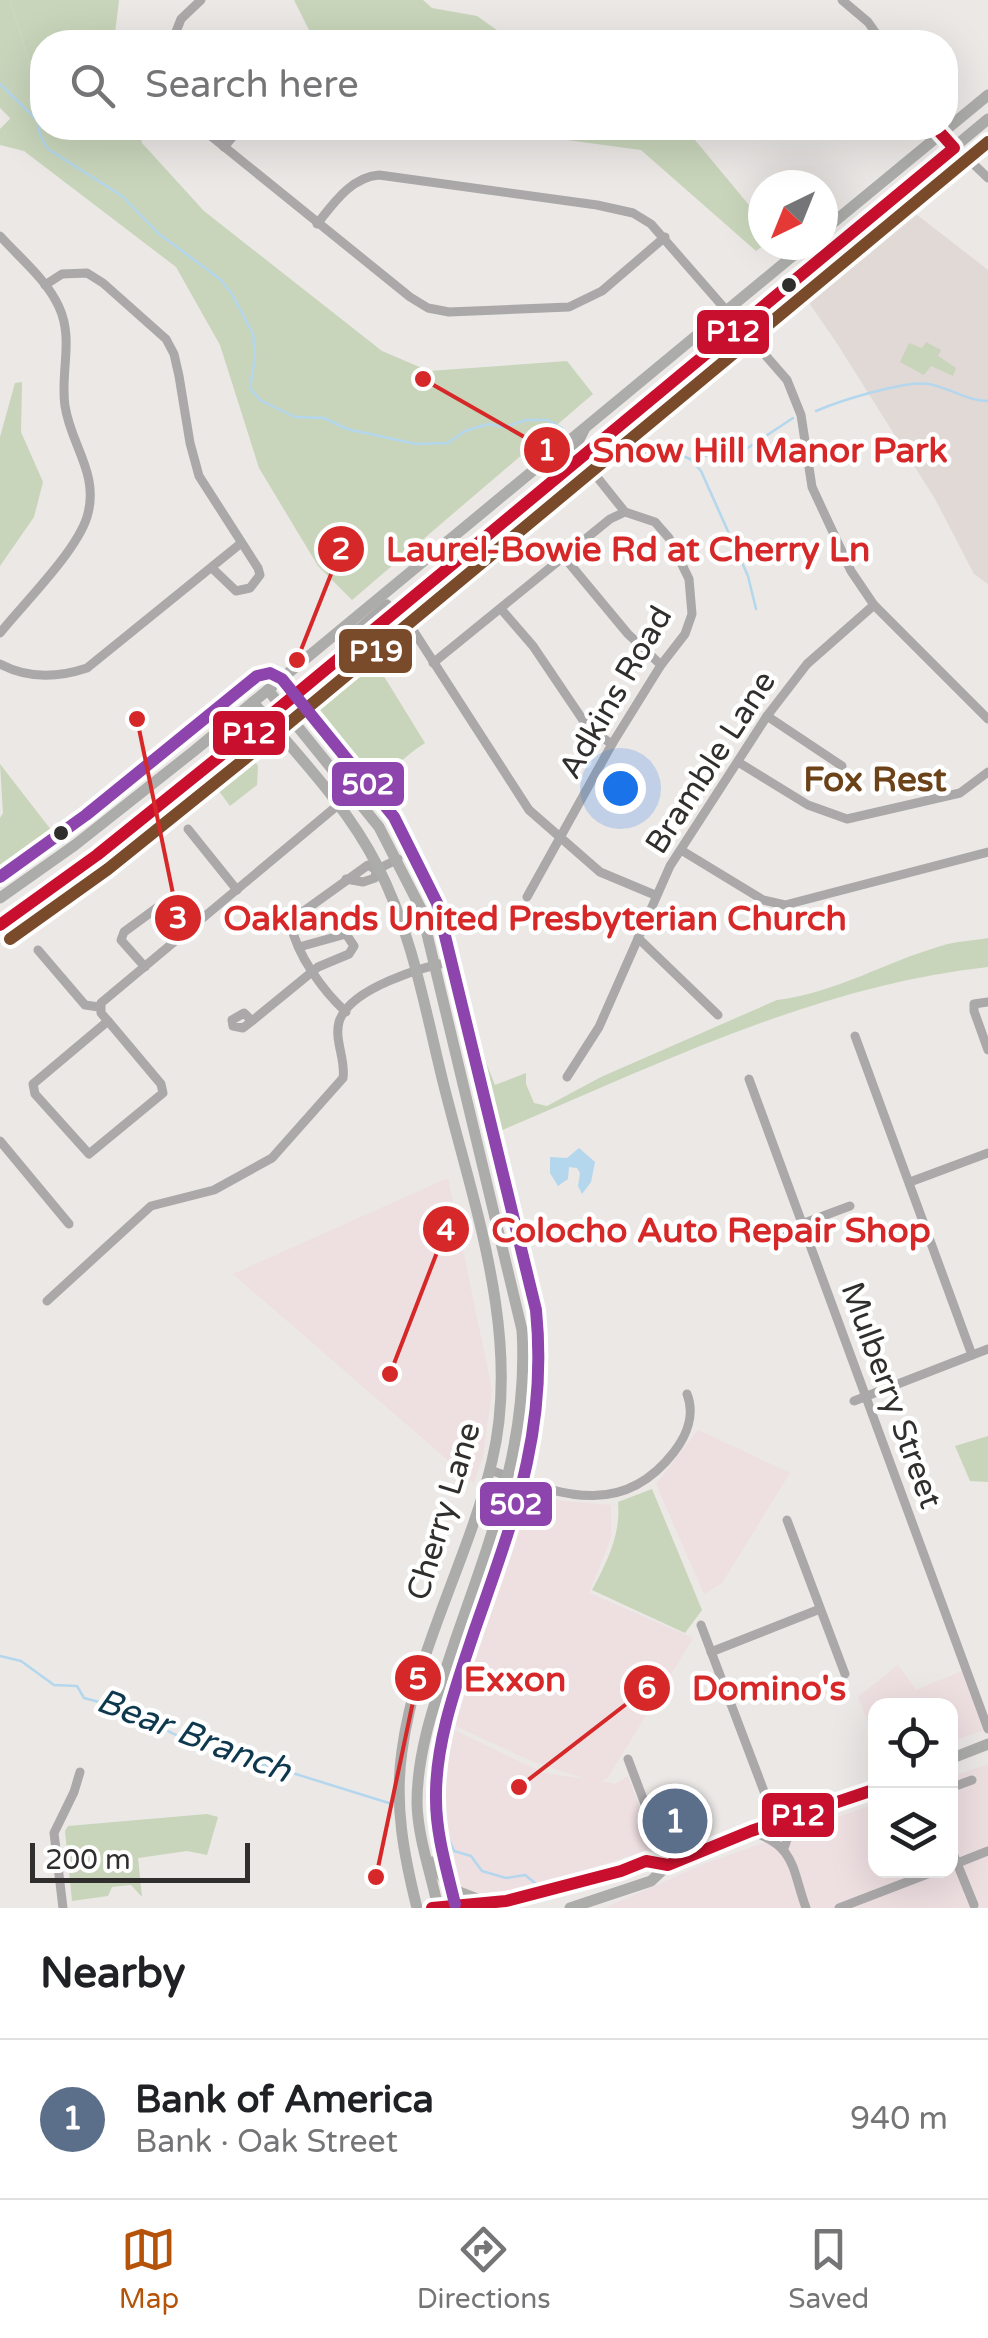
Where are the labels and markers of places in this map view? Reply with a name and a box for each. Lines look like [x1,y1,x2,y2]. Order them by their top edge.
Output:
unlabelled marker [779,275,799,295]
callout: Snow Hill Manor Park [522,417,967,482]
callout: Laurel-Bowie Rd at Cherry Ln [316,516,890,581]
unlabelled marker [51,823,71,843]
callout: Oaklands United Presbyterian Church [153,885,867,950]
callout: Colocho Auto Repair Shop [421,1197,951,1262]
callout: Exxon [393,1646,586,1711]
callout: Domino's [622,1655,867,1720]
pin: 1 [642,1784,708,1858]

